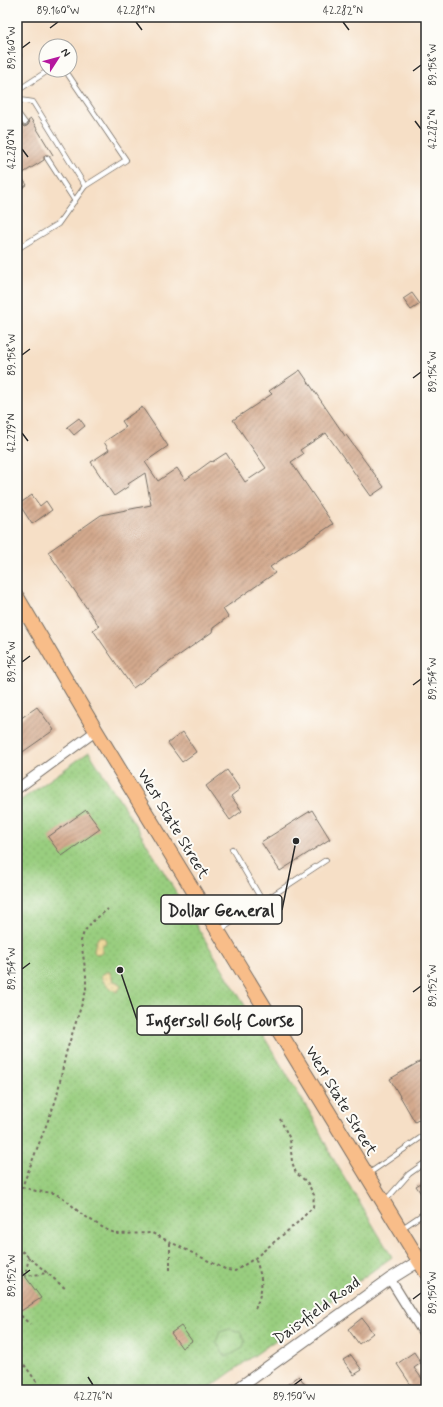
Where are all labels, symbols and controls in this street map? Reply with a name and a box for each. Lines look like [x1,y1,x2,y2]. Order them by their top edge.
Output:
text: 89.160°W [37,4,79,18]
text: 42.281°N [117,4,155,18]
text: 42.282°N [323,4,363,18]
text: 89.160°W [5,27,19,69]
north arrow [38,38,78,78]
text: 89.158°W [426,44,440,86]
text: N [57,46,73,60]
text: 42.282°N [426,109,440,149]
text: 42.280°N [5,129,19,169]
text: 89.158°W [5,334,19,376]
text: 89.156°W [426,352,440,392]
text: 42.279°N [5,413,19,452]
text: 89.156°W [5,642,19,682]
text: 89.154°W [426,658,440,700]
street label: West State Street [132,765,214,883]
callout: Dollar General [161,895,282,924]
text: Dollar General [168,900,274,922]
text: 89.154°W [5,948,19,990]
text: 89.152°W [426,965,440,1007]
callout: Ingersoll Golf Course [137,1006,302,1035]
text: Ingersoll Golf Course [146,1010,294,1035]
street label: West State Street [300,1042,382,1160]
text: 89.152°W [5,1255,19,1297]
street label: Daisyfield Road [269,1272,365,1350]
text: 89.150°W [426,1272,440,1314]
text: 42.276°N [74,1390,112,1404]
text: 89.150°W [273,1390,315,1404]

